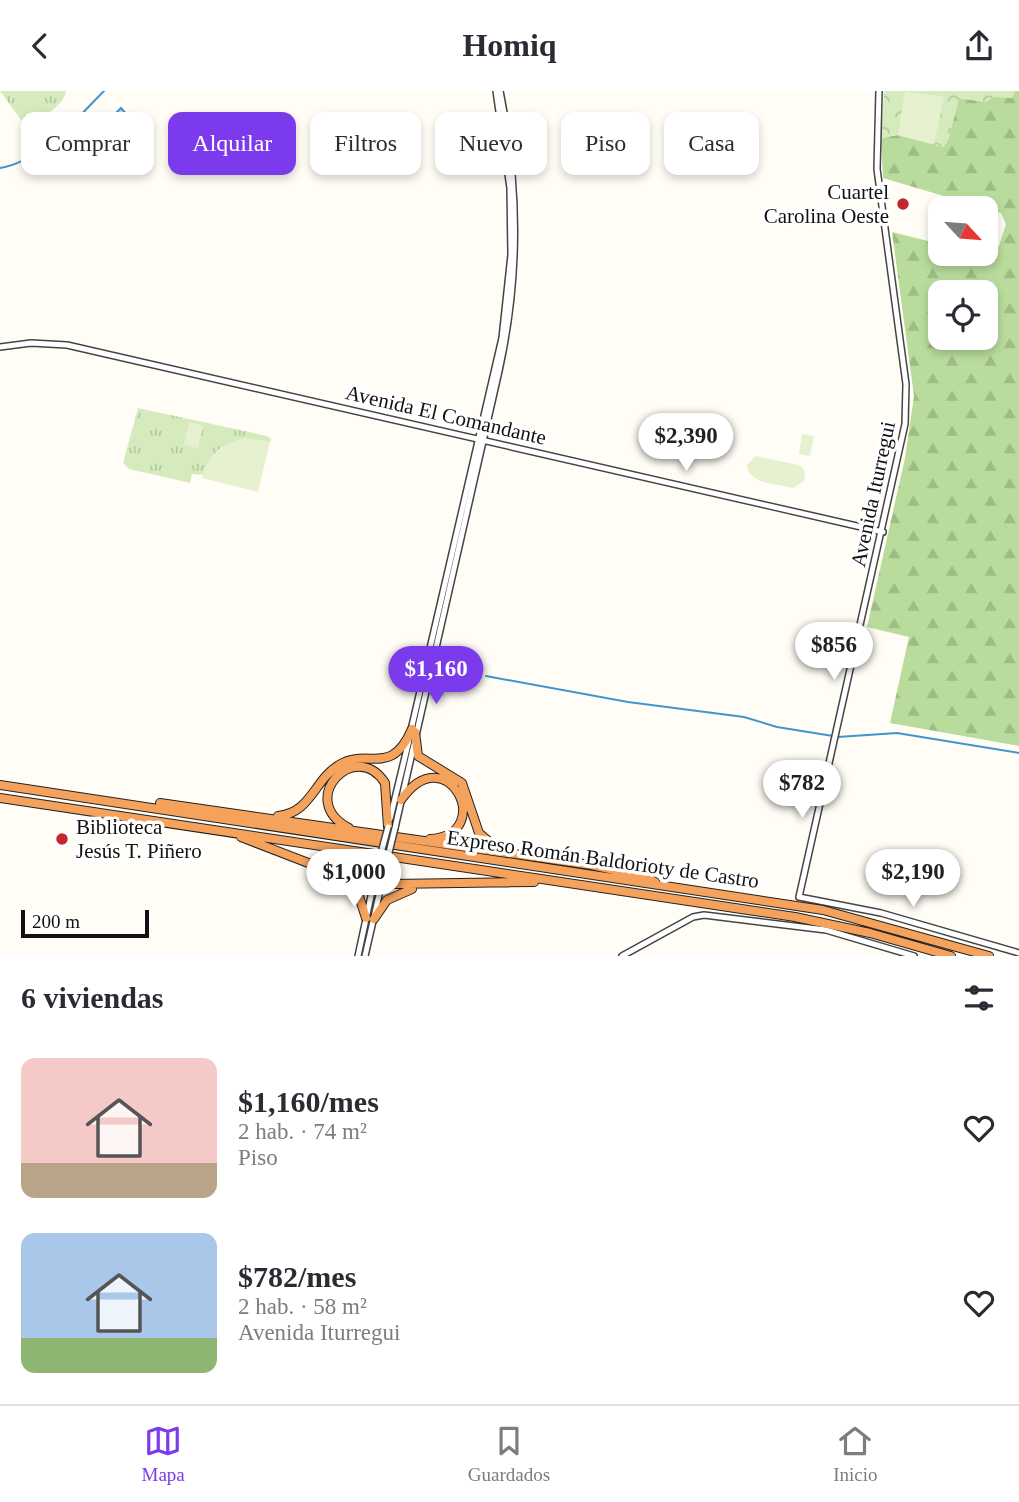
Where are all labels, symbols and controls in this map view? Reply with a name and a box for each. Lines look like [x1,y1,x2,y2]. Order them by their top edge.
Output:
icon: back [21,27,59,65]
text: Homiq [462,27,557,63]
icon: share [960,27,998,65]
chip: Comprar [21,112,154,175]
chip: Alquilar [168,112,296,175]
chip: Filtros [310,112,421,175]
chip: Nuevo [435,112,547,175]
chip: Piso [561,112,650,175]
chip: Casa [664,112,759,175]
place label: Cuartel Carolina Oeste [764,180,889,228]
marker: Cuartel Carolina Oeste [895,196,911,212]
north arrow [928,196,998,266]
map controls [928,196,998,350]
button: locate [928,280,998,350]
street label: Avenida El Comandante [343,380,549,450]
pin: $2,390 [629,413,743,473]
street label: Avenida Iturregui [846,419,900,569]
text: $2,390 [654,423,718,448]
pin: $856 [793,623,875,682]
text: $856 [811,632,857,657]
pin: $1,160 [379,647,493,706]
text: $1,160 [404,656,468,681]
pin: $782 [761,761,843,820]
text: $782 [779,770,825,795]
place label: Biblioteca Jesús T. Piñero [76,815,202,863]
street label: Expreso Román Baldorioty de Castro [445,825,761,893]
marker: Biblioteca Jesús T. Piñero [54,831,70,847]
pin: $1,000 [297,849,411,909]
pin: $2,190 [856,849,970,909]
text: $1,000 [322,859,386,884]
text: $2,190 [881,859,945,884]
scale bar [21,907,149,939]
text: 200 m [32,911,80,932]
icon: filters [960,979,998,1017]
text: 6 viviendas [21,981,164,1014]
text: $1,160/mes [238,1085,379,1118]
icon: home [77,1086,161,1170]
icon: heart [960,1109,998,1147]
text: 2 hab. · 74 m² [238,1119,367,1144]
text: Piso [238,1145,278,1170]
text: $782/mes [238,1260,356,1293]
icon: home [77,1261,161,1345]
icon: heart [960,1284,998,1322]
text: 2 hab. · 58 m² [238,1294,367,1319]
text: Avenida Iturregui [238,1320,400,1345]
tab: Mapa [142,1422,185,1486]
tab: Guardados [468,1422,550,1486]
tab: Inicio [833,1422,877,1486]

